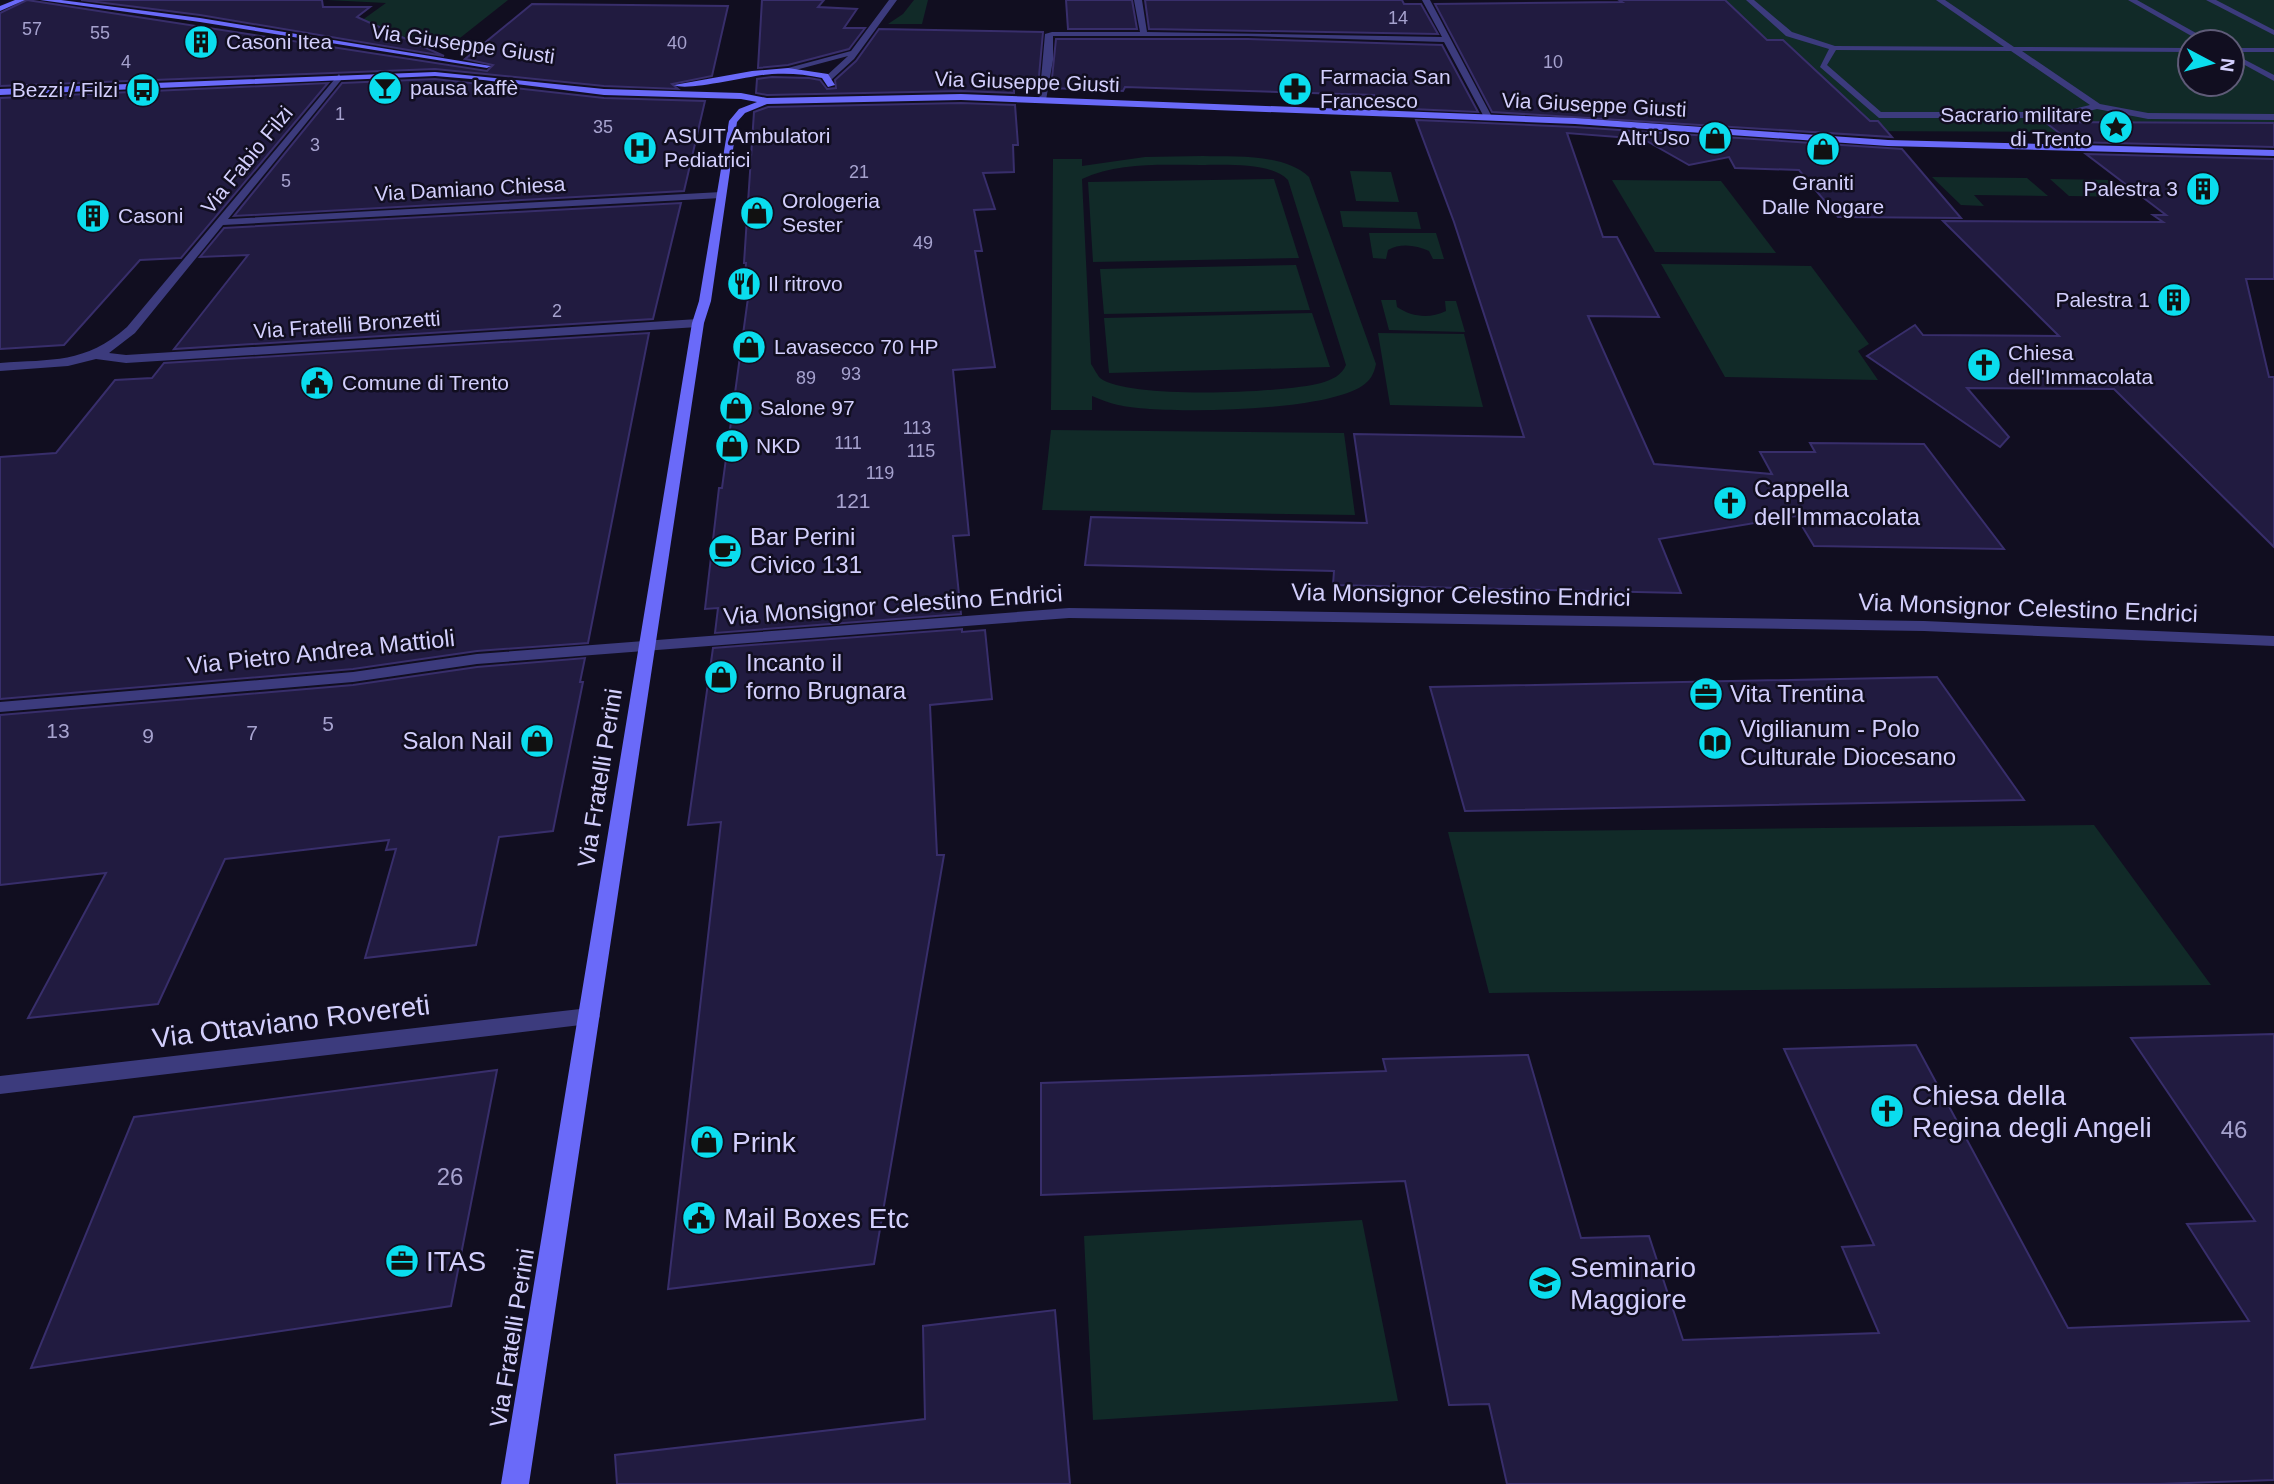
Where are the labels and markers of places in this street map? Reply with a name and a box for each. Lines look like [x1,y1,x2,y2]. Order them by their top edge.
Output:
building icon: Casoni Itea [182,23,220,61]
place label: Casoni Itea [226,30,333,53]
place label: Farmacia San Francesco [1320,65,1451,112]
bar icon: pausa kaffè [366,69,404,107]
pharmacy icon: Farmacia San Francesco [1276,70,1314,108]
bus stop icon: Bezzi / Filzi [124,71,162,109]
place label: pausa kaffè [410,76,518,99]
place label: Bezzi / Filzi [12,78,118,101]
place label: Sacrario militare di Trento [1940,103,2092,150]
place icon: Sacrario militare di Trento [2097,108,2135,146]
shop icon: Altr'Uso [1696,119,1734,157]
place label: ASUIT Ambulatori Pediatrici [664,124,831,171]
place label: Altr'Uso [1617,126,1690,149]
hospital icon: ASUIT Ambulatori Pediatrici [621,129,659,167]
shop icon: Graniti Dalle Nogare [1804,130,1842,168]
building icon: Palestra 3 [2184,170,2222,208]
place label: Graniti Dalle Nogare [1762,171,1884,218]
place label: Palestra 3 [2083,177,2178,200]
place label: Orologeria Sester [782,189,880,236]
shop icon: Orologeria Sester [738,194,776,232]
building icon: Casoni [74,197,112,235]
place label: Casoni [118,204,183,227]
restaurant icon: Il ritrovo [725,265,763,303]
place label: Il ritrovo [768,272,843,295]
building icon: Palestra 1 [2155,281,2193,319]
place label: Palestra 1 [2055,288,2150,311]
shop icon: Lavasecco 70 HP [730,328,768,366]
place label: Lavasecco 70 HP [774,335,939,358]
place label: Chiesa dell'Immacolata [2008,341,2154,388]
church icon: Chiesa dell'Immacolata [1965,346,2003,384]
public building icon: Comune di Trento [298,364,336,402]
place label: Comune di Trento [342,371,509,394]
shop icon: Salone 97 [717,389,755,427]
place label: Salone 97 [760,396,855,419]
shop icon: NKD [713,427,751,465]
place label: NKD [756,434,800,457]
place label: Cappella dell'Immacolata [1754,475,1921,530]
church icon: Cappella dell'Immacolata [1711,484,1749,522]
place label: Bar Perini Civico 131 [750,523,862,578]
cafe icon: Bar Perini Civico 131 [706,532,744,570]
place label: Incanto il forno Brugnara [746,649,907,704]
shop icon: Incanto il forno Brugnara [702,658,740,696]
office icon: Vita Trentina [1687,675,1725,713]
place label: Vita Trentina [1730,680,1865,707]
place label: Vigilianum - Polo Culturale Diocesano [1740,715,1956,770]
shop icon: Salon Nail [518,722,556,760]
library icon: Vigilianum - Polo Culturale Diocesano [1696,724,1734,762]
place label: Salon Nail [403,727,512,754]
place label: Chiesa della Regina degli Angeli [1912,1080,2152,1143]
church icon: Chiesa della Regina degli Angeli [1868,1092,1906,1130]
shop icon: Prink [688,1123,726,1161]
place label: Prink [732,1127,797,1158]
public building icon: Mail Boxes Etc [680,1199,718,1237]
place label: Mail Boxes Etc [724,1203,909,1234]
office icon: ITAS [383,1242,421,1280]
place label: ITAS [426,1246,486,1277]
place label: Seminario Maggiore [1570,1252,1696,1315]
school or university icon: Seminario Maggiore [1526,1264,1564,1302]

